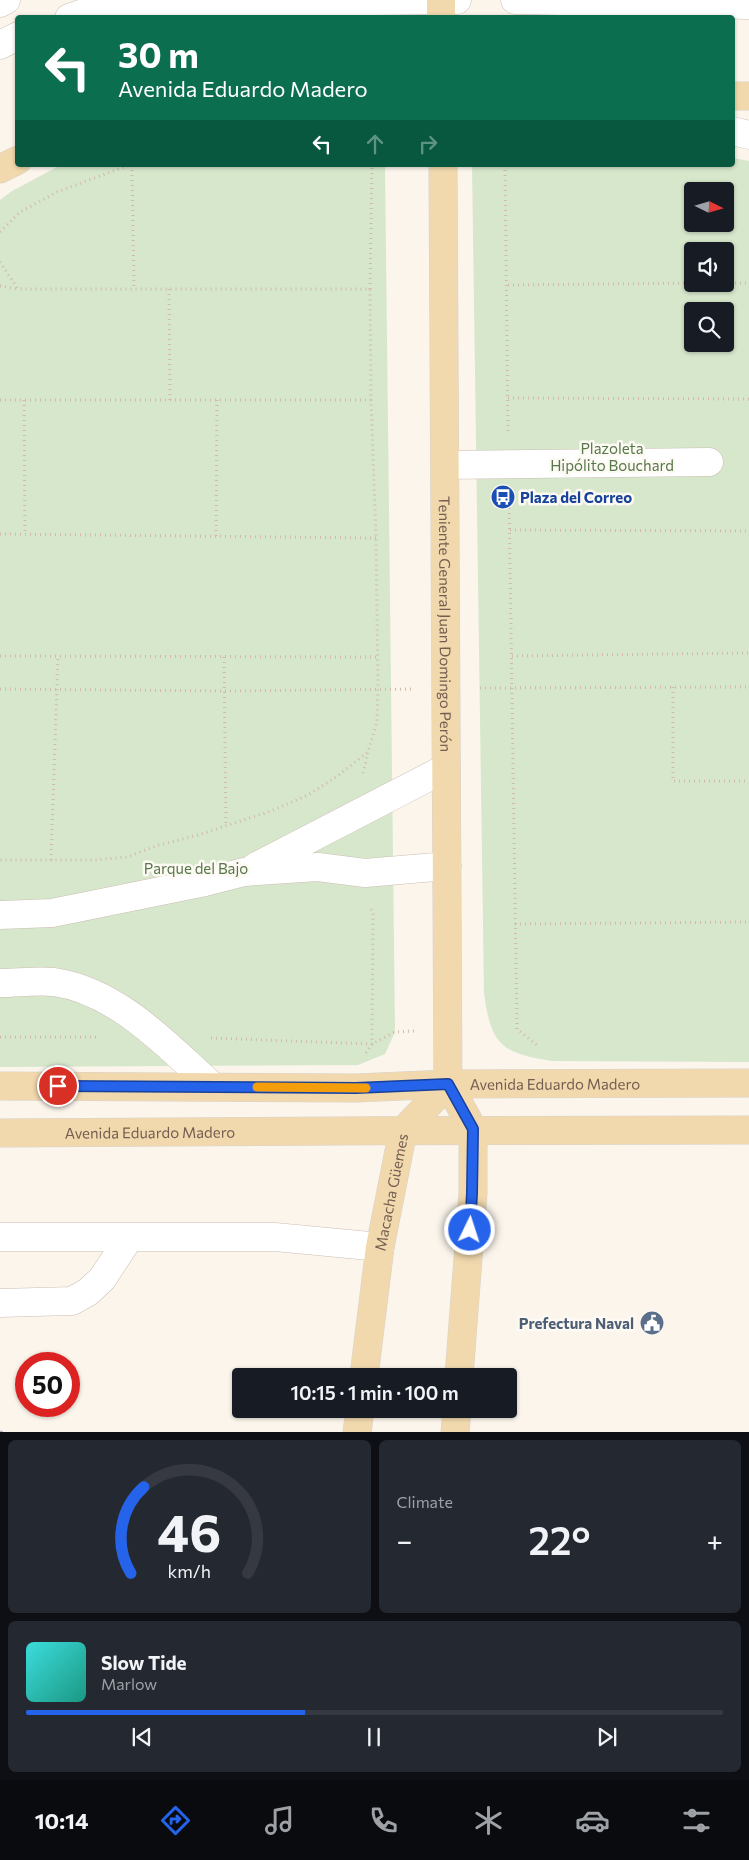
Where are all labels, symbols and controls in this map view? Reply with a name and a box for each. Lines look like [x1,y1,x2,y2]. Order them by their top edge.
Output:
text: 30 m [118,32,199,75]
icon: left [35,35,100,100]
text: Avenida Eduardo Madero [118,75,368,102]
icon: left [308,130,336,158]
icon: ahead [361,130,389,158]
icon: right [414,130,442,158]
north arrow [684,182,734,232]
map controls [684,182,734,352]
button: sound [684,242,734,292]
button: search [684,302,734,352]
park label: Plazoleta Hipólito Bouchard [550,439,674,474]
bus stop icon: Plaza del Correo [490,484,516,510]
place label: Plaza del Correo [520,488,632,506]
street label: Teniente General Juan Domingo Perón [436,496,455,752]
park label: Parque del Bajo [144,859,248,877]
pin [37,1065,79,1107]
icon: arrive [44,1072,72,1100]
street label: Avenida Eduardo Madero [470,1074,640,1093]
street label: Avenida Eduardo Madero [65,1123,235,1142]
street label: Macacha Güemes [370,1132,411,1252]
position arrow [443,1203,495,1255]
public building icon: Prefectura Naval [639,1310,665,1336]
place label: Prefectura Naval [519,1314,634,1332]
speed limit sign: 50 [15,1352,80,1417]
text: 10:15 · 1 min · 100 m [290,1381,459,1404]
text: Climate [397,1492,453,1511]
text: 46 [157,1499,221,1563]
text: 22° [529,1516,590,1563]
text: − [397,1523,412,1557]
text: + [707,1523,723,1557]
text: km/h [168,1560,211,1582]
text: Slow Tide [101,1651,187,1674]
text: Marlow [101,1674,157,1693]
icon: previous [128,1723,156,1751]
icon: pause [360,1723,388,1751]
icon: next [593,1723,621,1751]
icon: directions [158,1803,193,1838]
icon: music [262,1803,297,1838]
icon: phone [366,1803,401,1838]
icon: climate [471,1803,506,1838]
icon: car [575,1803,610,1838]
icon: filters [679,1803,714,1838]
text: 10:14 [35,1807,89,1834]

